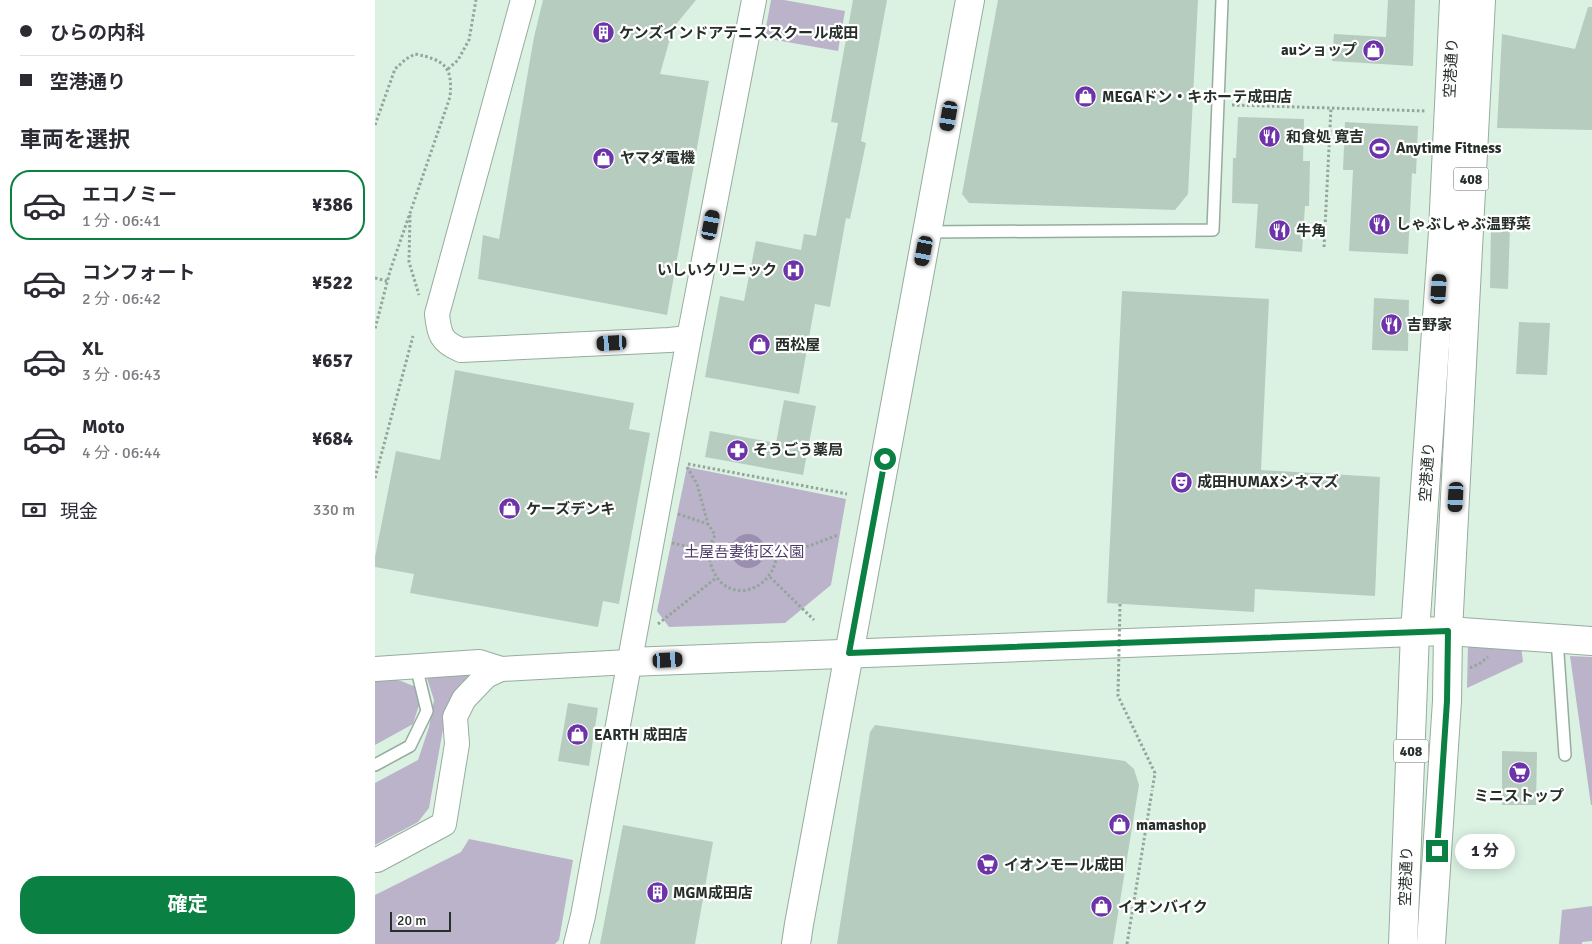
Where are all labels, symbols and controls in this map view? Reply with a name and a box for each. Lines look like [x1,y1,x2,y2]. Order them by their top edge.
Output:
text: ひらの内科 [50,21,145,45]
building icon: ケンズインドアテニススクール成田 [591,21,615,45]
place label: ケンズインドアテニススクール成田 [619,24,858,42]
shop icon: auショップ [1361,38,1385,62]
street label: 空港通り [1440,38,1462,98]
place label: auショップ [1281,41,1357,59]
text: 空港通り [50,70,126,94]
shop icon: MEGAドン・キホーテ成田店 [1074,85,1098,109]
place label: MEGAドン・キホーテ成田店 [1102,88,1292,106]
car [939,100,958,132]
restaurant icon: 和食処 寛吉 [1258,125,1282,149]
text: 車両を選択 [20,126,130,153]
place label: 和食処 寛吉 [1286,128,1364,146]
sports icon: Anytime Fitness [1368,136,1392,160]
place label: Anytime Fitness [1396,139,1502,157]
shop icon: ヤマダ電機 [592,146,616,170]
place label: ヤマダ電機 [620,149,695,167]
road number: 408 [1453,168,1489,190]
icon: car [22,183,67,228]
text: エコノミー [82,183,177,207]
text: ¥386 [312,193,353,217]
car [700,209,721,241]
text: 1 分 · 06:41 [82,211,161,231]
restaurant icon: しゃぶしゃぶ温野菜 [1368,212,1392,236]
place label: しゃぶしゃぶ温野菜 [1396,215,1531,233]
restaurant icon: 牛角 [1268,219,1292,243]
place label: 牛角 [1296,222,1326,240]
car [913,235,934,267]
hospital icon: いしいクリニック [781,258,805,282]
icon: car [22,261,67,306]
text: コンフォート [82,261,195,285]
place label: いしいクリニック [657,261,777,279]
text: ¥522 [312,271,353,295]
car [1430,274,1447,304]
text: 2 分 · 06:42 [82,289,161,309]
restaurant icon: 吉野家 [1379,313,1403,337]
place label: 吉野家 [1407,316,1452,334]
shop icon: 西松屋 [747,333,771,357]
car [596,335,627,351]
place label: 西松屋 [775,336,820,354]
text: XL [82,337,104,361]
icon: car [22,339,67,384]
text: ¥657 [312,349,353,373]
text: 3 分 · 06:43 [82,365,161,385]
text: Moto [82,415,125,439]
icon: car [22,417,67,462]
text: ¥684 [312,427,353,451]
pharmacy icon: そうごう薬局 [725,438,749,462]
place label: そうごう薬局 [753,441,843,459]
street label: 空港通り [1416,441,1438,503]
text: 4 分 · 06:44 [82,443,161,463]
route start [874,448,896,470]
theatre icon: 成田HUMAXシネマズ [1169,470,1193,494]
place label: 成田HUMAXシネマズ [1197,473,1339,491]
car [1447,482,1464,512]
icon: cash [20,496,48,524]
shop icon: ケーズデンキ [498,497,522,521]
text: 現金 [60,500,98,524]
text: 330 m [313,500,355,520]
place label: ケーズデンキ [526,500,615,518]
park label: 土屋吾妻街区公園 [684,543,804,561]
car [652,652,683,668]
shop icon: EARTH 成田店 [566,723,590,747]
place label: EARTH 成田店 [594,726,687,744]
road number: 408 [1393,739,1429,762]
supermarket icon: ミニストップ [1507,761,1531,785]
place label: ミニストップ [1474,787,1564,805]
shop icon: mamashop [1108,813,1132,837]
place label: mamashop [1136,816,1206,834]
callout: 1 分 [1455,834,1515,868]
route end [1426,840,1448,862]
text: 1 分 [1471,841,1499,861]
street label: 空港通り [1396,846,1416,906]
supermarket icon: イオンモール成田 [976,853,1000,877]
place label: イオンモール成田 [1004,856,1124,874]
button: 確定 [20,876,355,934]
building icon: MGM成田店 [645,881,669,905]
place label: MGM成田店 [673,884,753,902]
shop icon: イオンバイク [1090,895,1114,919]
place label: イオンバイク [1118,898,1208,916]
scale bar [390,909,451,932]
text: 20 m [397,912,426,929]

